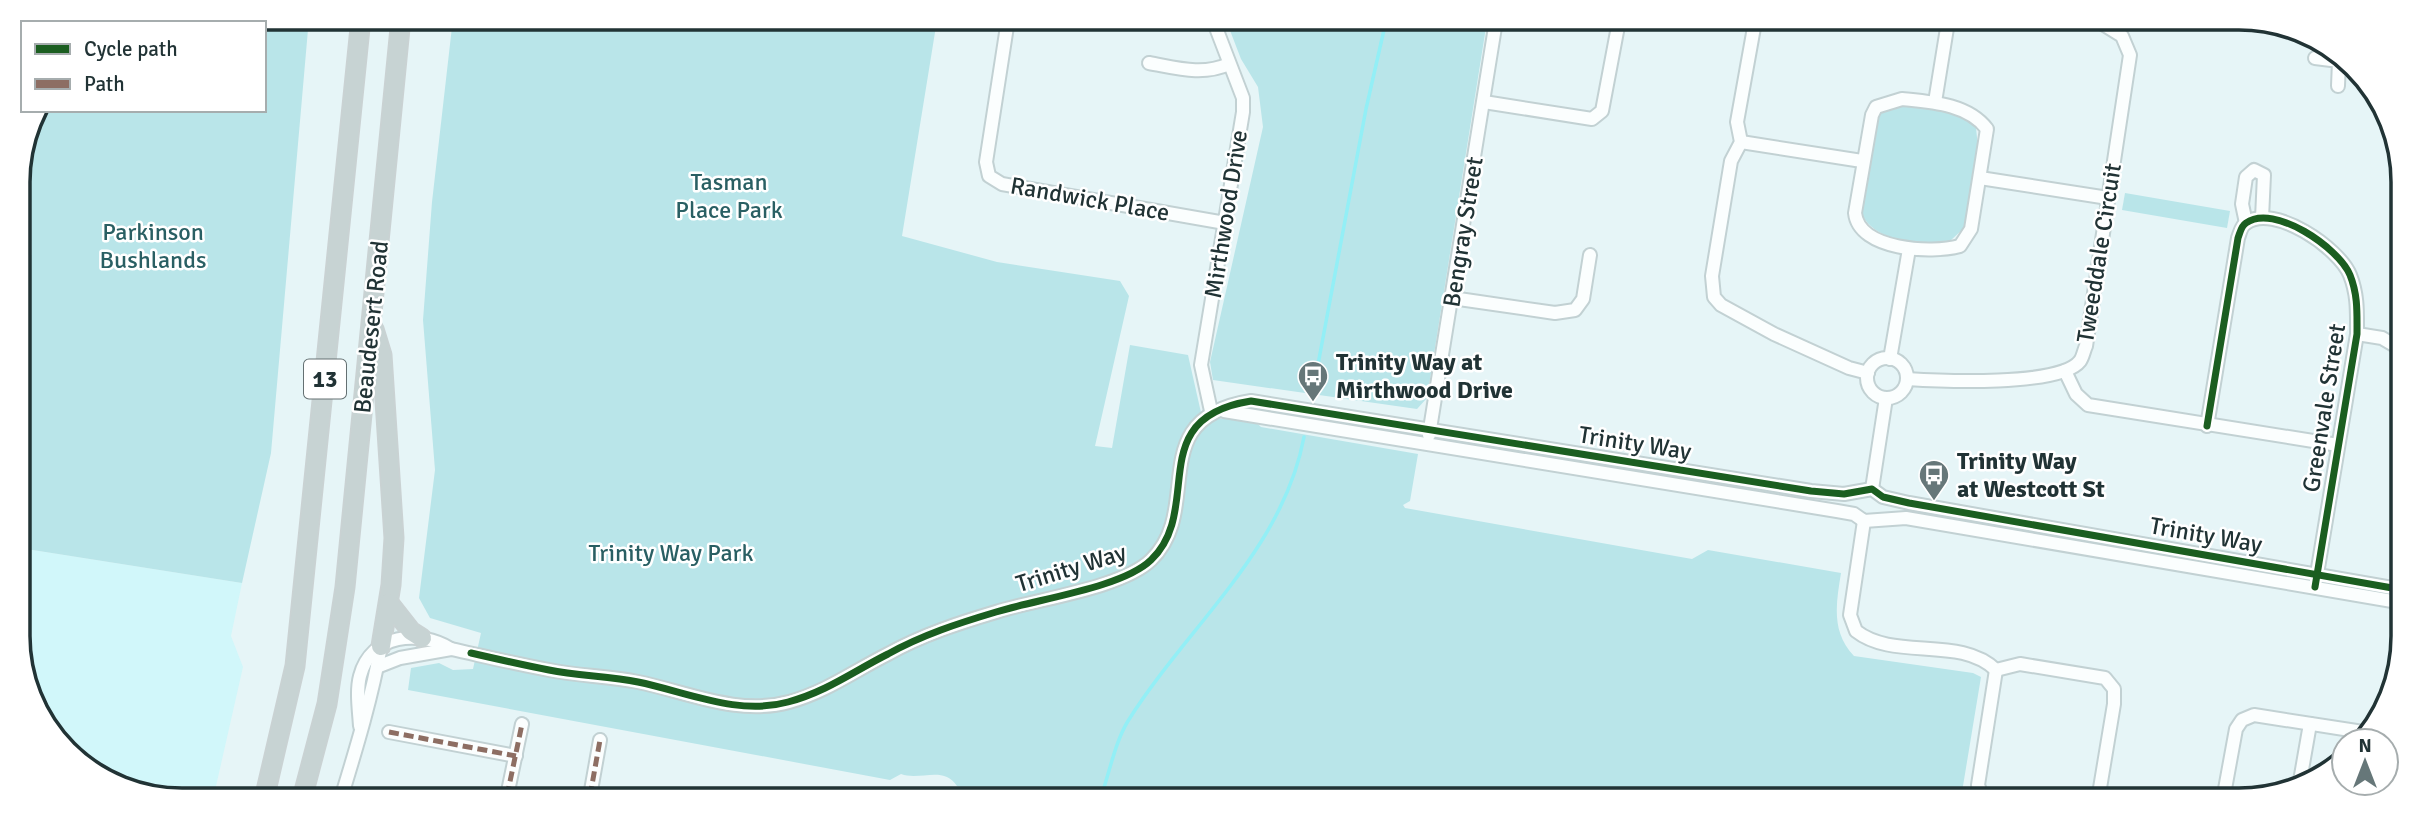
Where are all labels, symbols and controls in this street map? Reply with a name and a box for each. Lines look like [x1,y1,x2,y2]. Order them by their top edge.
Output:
legend [21,21,266,112]
text: Cycle path [84,36,178,62]
text: Path [84,71,125,97]
street label: Mirthwood Drive [1198,128,1254,300]
street label: Bengray Street [1436,155,1490,309]
street label: Tweeddale Circuit [2070,161,2128,345]
park label: Tasman Place Park [675,167,783,225]
street label: Randwick Place [1008,170,1172,228]
park label: Parkinson Bushlands [100,217,206,275]
street label: Beaudesert Road [347,239,395,415]
street label: Greenvale Street [2296,322,2352,494]
place label: Trinity Way at Mirthwood Drive [1336,347,1513,405]
bus stop icon: Trinity Way at Mirthwood Drive [1296,359,1330,403]
road number: 13 [304,360,346,398]
street label: Trinity Way [1577,419,1693,467]
place label: Trinity Way at Westcott St [1957,446,2105,504]
bus stop icon: Trinity Way at Westcott St [1917,458,1951,502]
street label: Trinity Way [2148,510,2264,560]
street label: Trinity Way [1012,537,1130,599]
park label: Trinity Way Park [589,538,753,568]
north arrow [2330,727,2400,797]
text: N [2358,734,2372,758]

